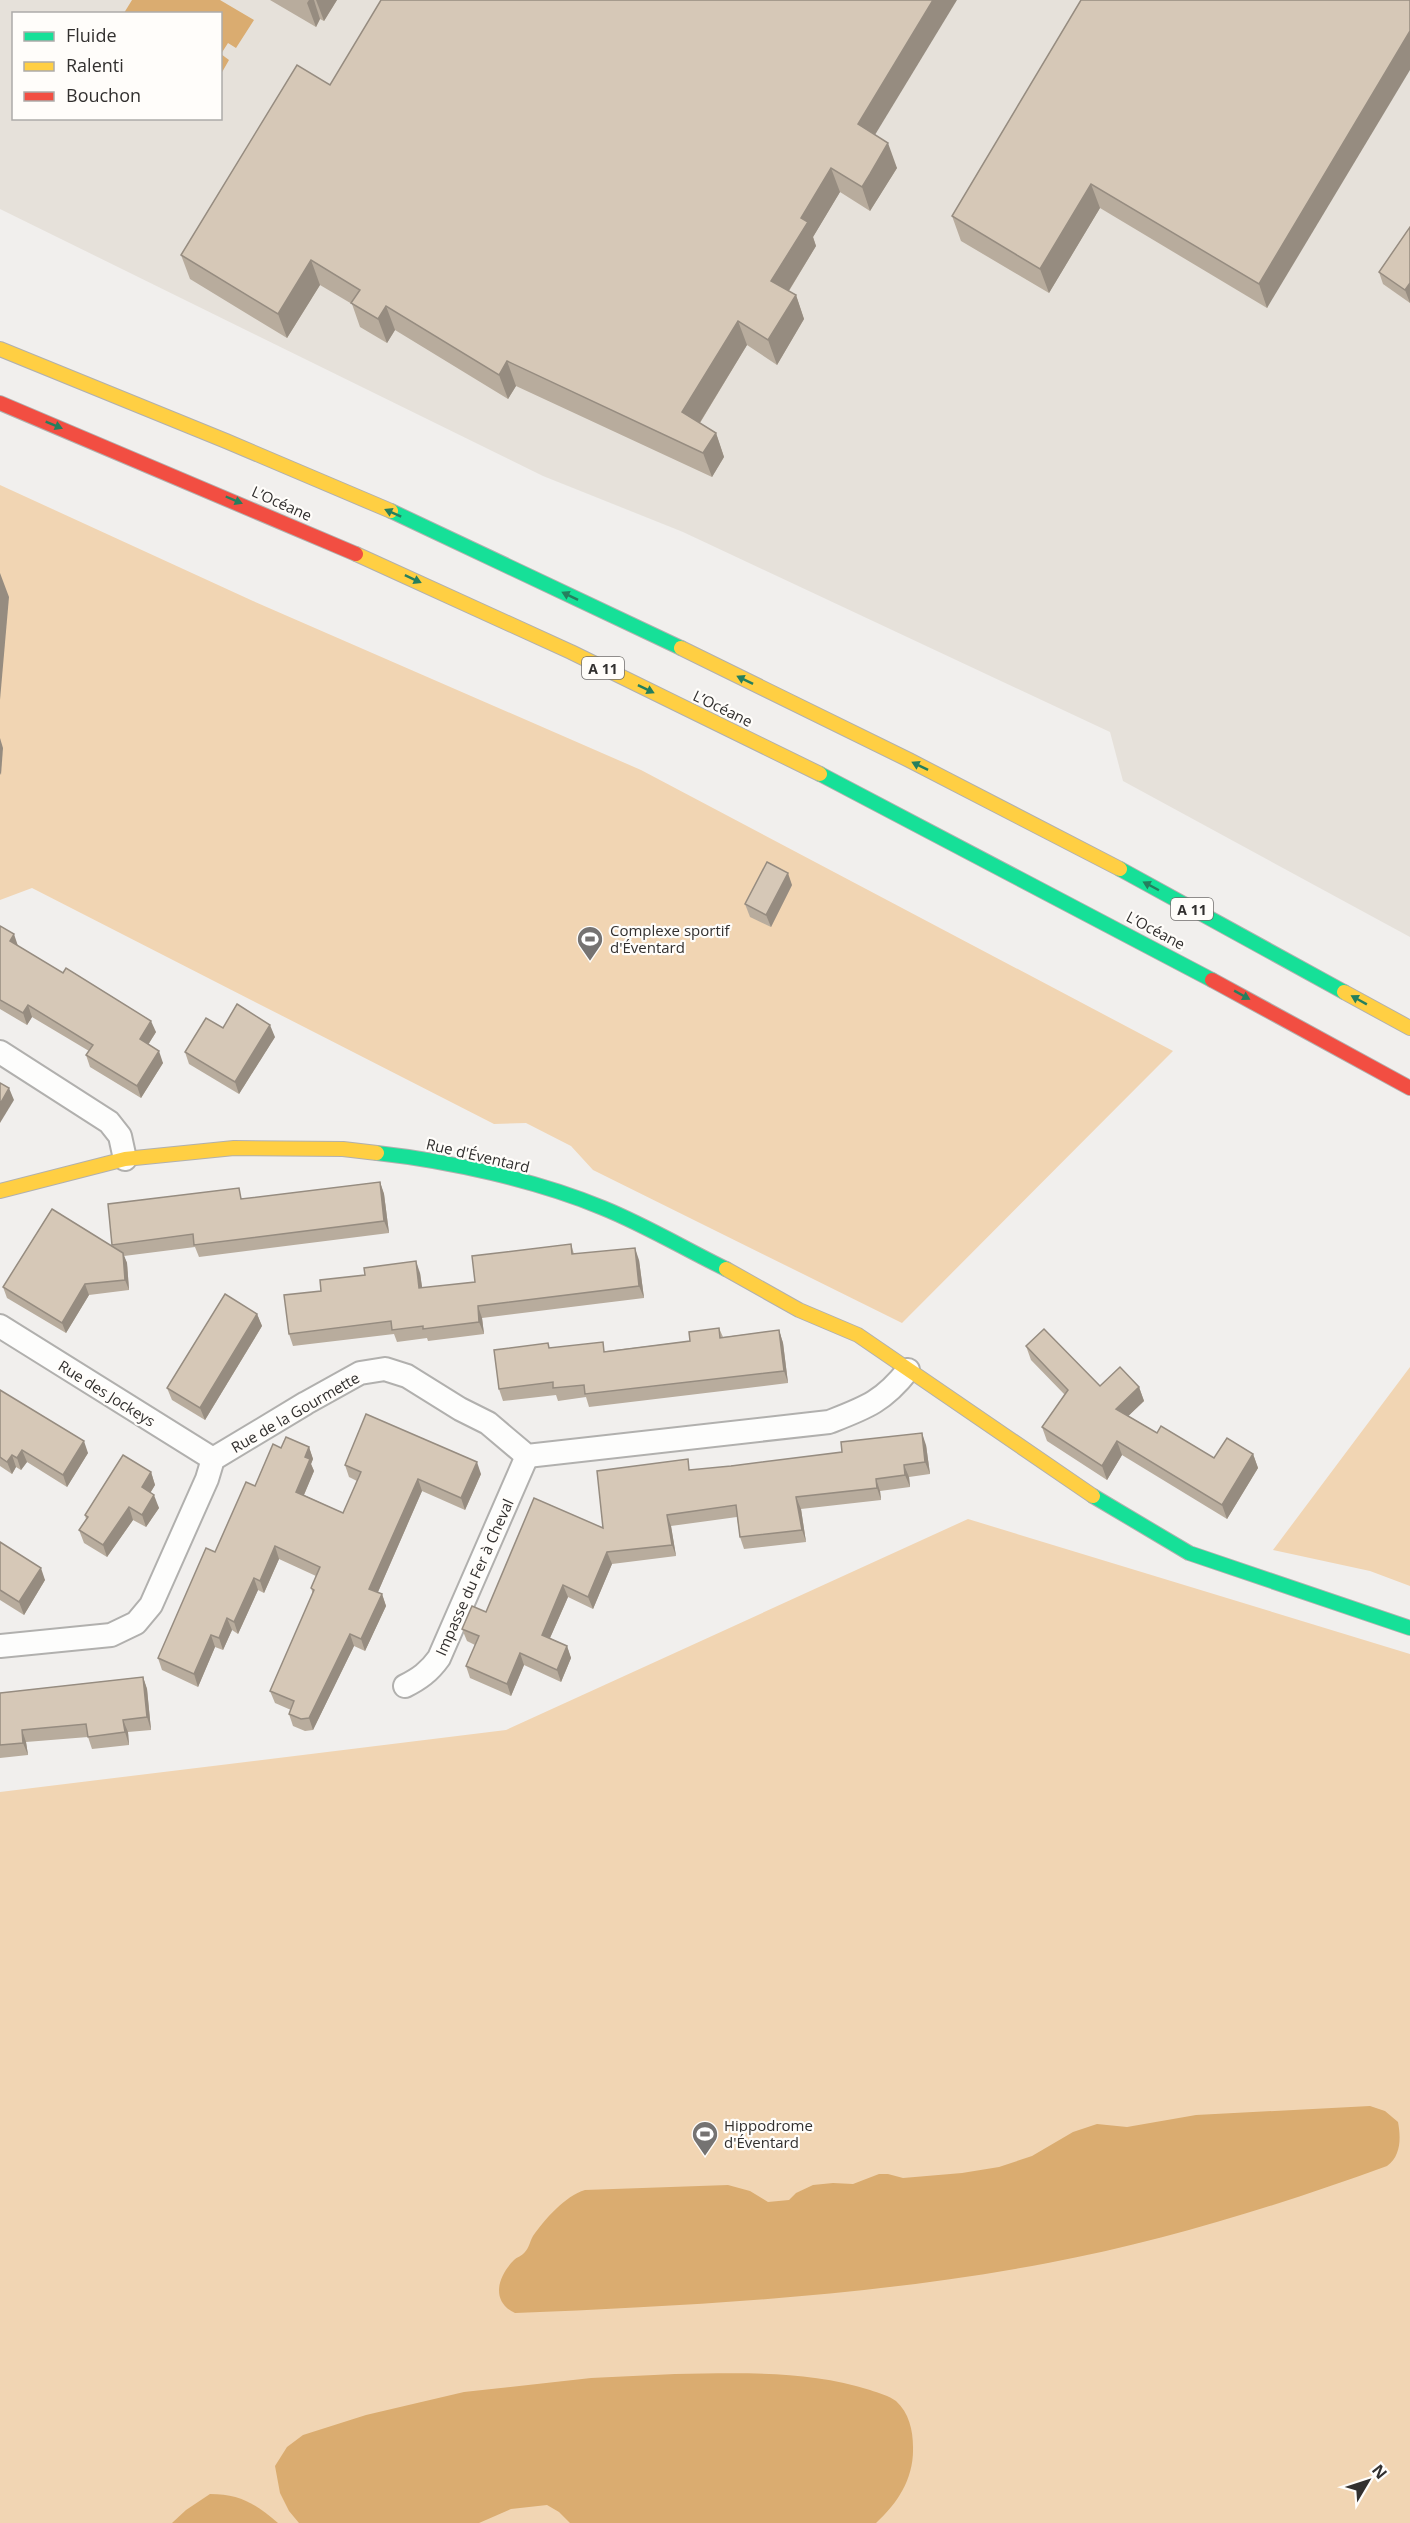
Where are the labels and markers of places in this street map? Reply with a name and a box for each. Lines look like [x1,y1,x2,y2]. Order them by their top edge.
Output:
place label: Complexe sportif d'Éventard [610,920,731,957]
sports icon: Complexe sportif d'Éventard [575,924,605,962]
place label: Hippodrome d'Éventard [724,2115,813,2152]
sports icon: Hippodrome d'Éventard [690,2119,720,2157]

